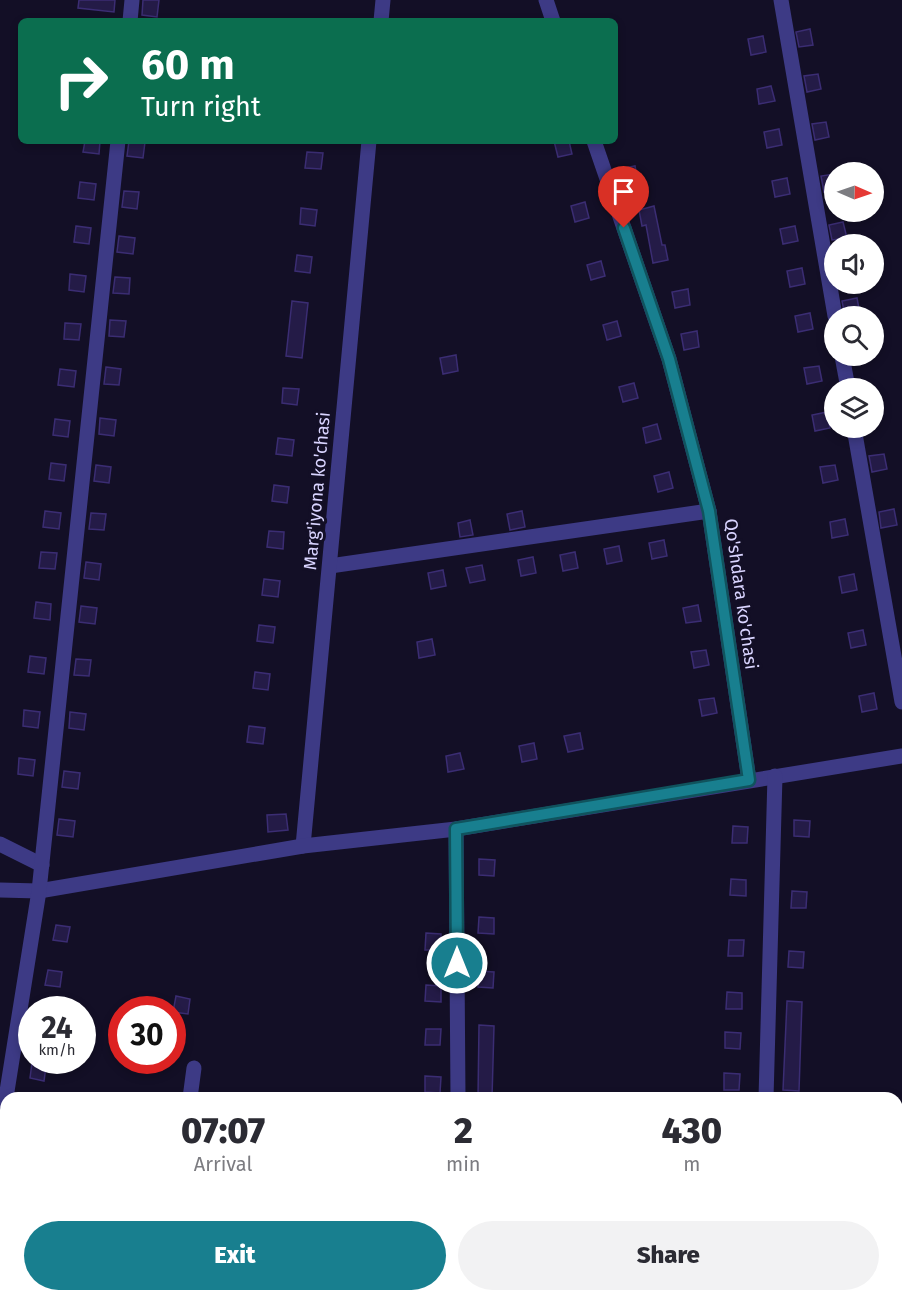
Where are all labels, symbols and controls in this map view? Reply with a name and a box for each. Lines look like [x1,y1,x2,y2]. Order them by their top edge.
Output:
text: 60 m [141,40,235,90]
icon: right [42,42,120,120]
text: Turn right [141,91,261,123]
north arrow [824,162,884,222]
map controls [824,162,884,438]
pin [598,166,649,228]
icon: arrive [607,175,640,208]
button: sound [824,234,884,294]
button: search [824,306,884,366]
button: layers [824,378,884,438]
street label: Marg'iyona ko'chasi [299,411,335,571]
street label: Qo'shdara ko'chasi [720,517,762,671]
position arrow [425,931,489,995]
speed limit sign: 30 [108,996,186,1074]
text: 24 [41,1010,73,1046]
text: km/h [38,1041,76,1059]
text: 07:07 [181,1109,265,1153]
text: 2 [454,1109,473,1153]
text: 430 [662,1109,722,1153]
text: Arrival [194,1152,252,1176]
text: min [446,1152,481,1176]
text: m [683,1152,700,1176]
button: Exit [24,1221,446,1290]
button: Share [458,1221,879,1290]

